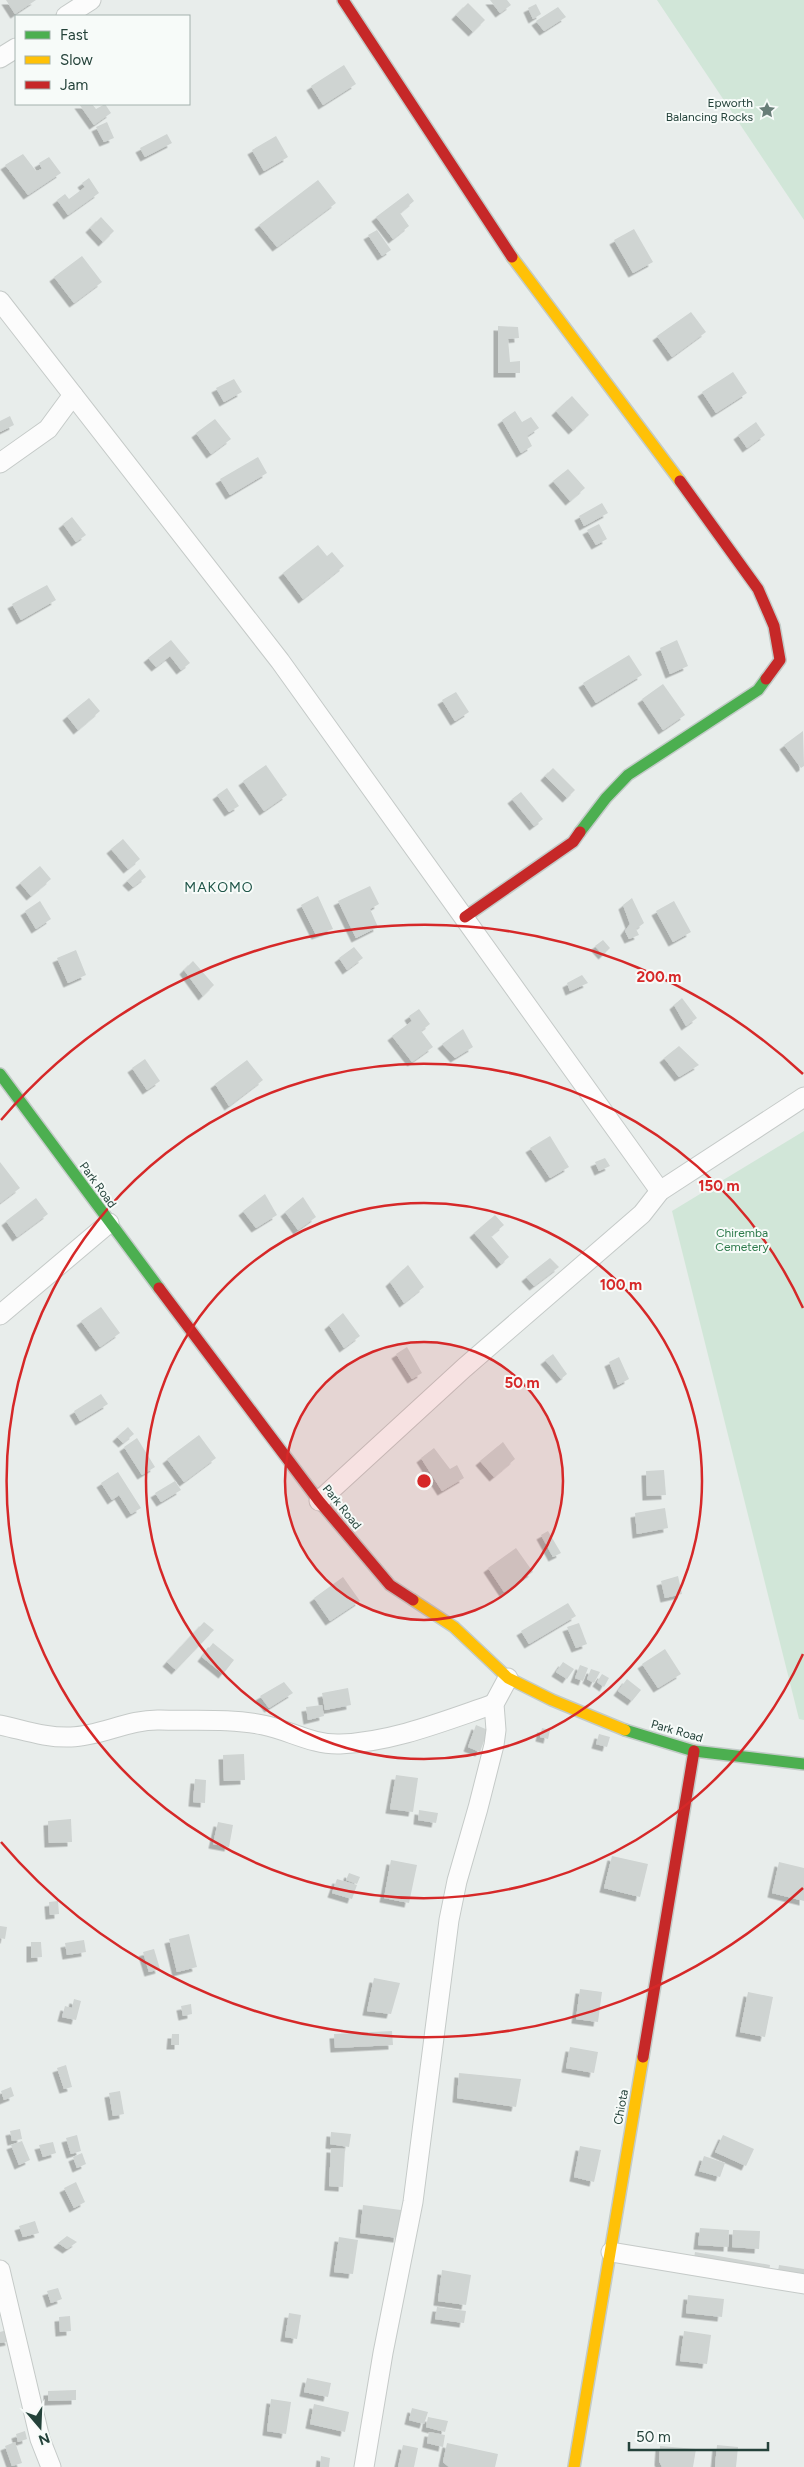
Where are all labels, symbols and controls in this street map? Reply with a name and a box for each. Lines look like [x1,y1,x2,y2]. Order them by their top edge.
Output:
legend [15,15,190,105]
text: Fast [60,26,89,44]
text: Slow [60,51,93,69]
text: Jam [60,76,88,94]
place label: Epworth Balancing Rocks [666,96,753,124]
place icon: Epworth Balancing Rocks [757,100,777,120]
district label: MAKOMO [184,879,254,896]
text: 200 m [637,968,681,986]
street label: Park Road [77,1159,119,1211]
text: 150 m [698,1177,740,1195]
park label: Chiremba Cemetery [715,1226,769,1254]
text: 100 m [600,1276,642,1294]
text: 50 m [504,1374,540,1392]
centre of rings [415,1472,433,1490]
street label: Park Road [320,1482,364,1532]
street label: Park Road [649,1717,705,1745]
street label: Chiota [611,2088,631,2126]
north arrow [15,2402,65,2452]
scale bar [629,2420,768,2452]
text: 50 m [636,2428,671,2446]
text: N [36,2429,52,2449]

